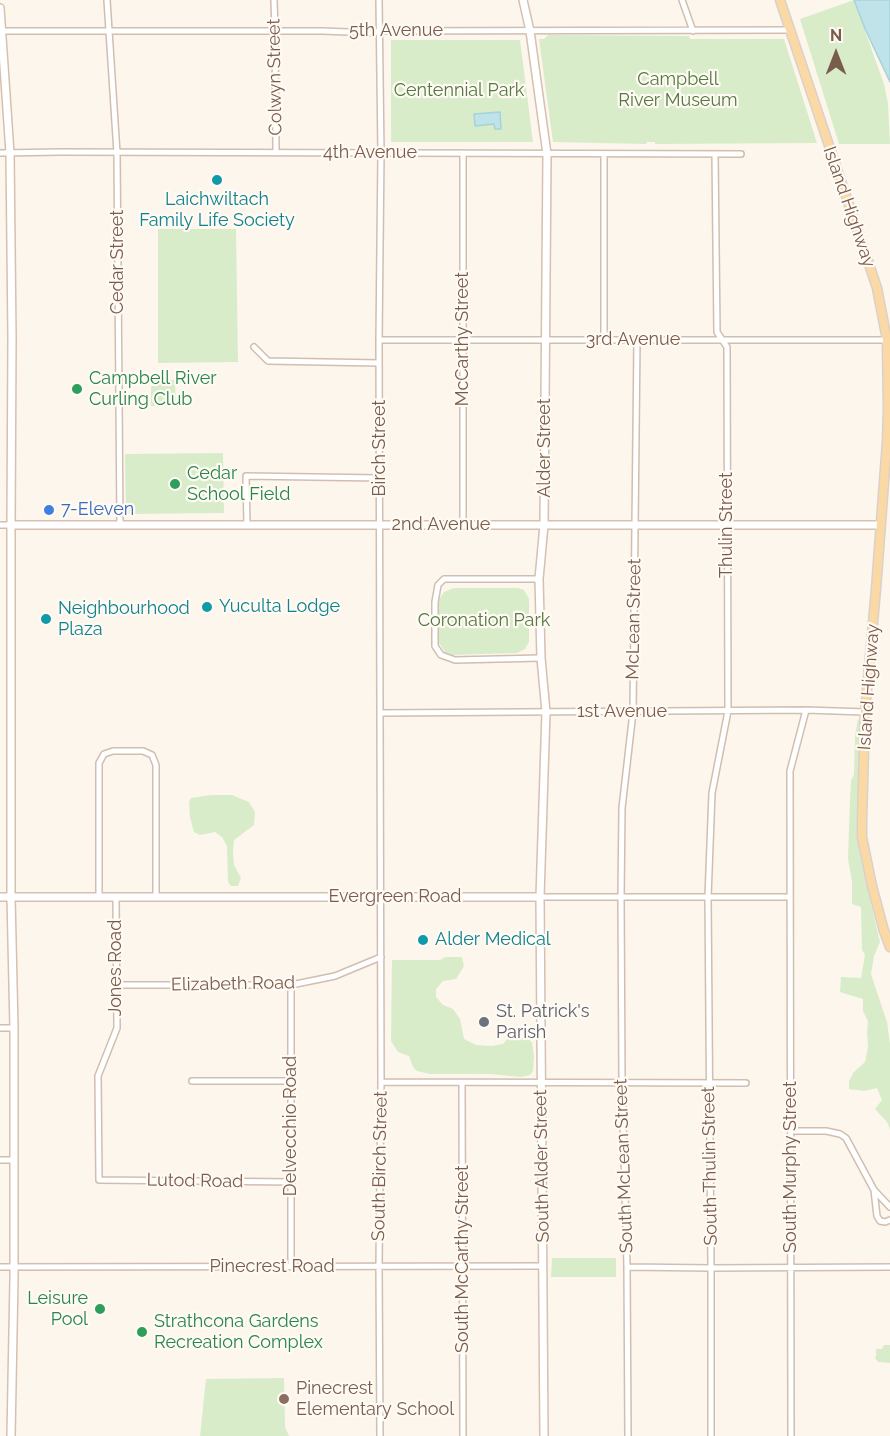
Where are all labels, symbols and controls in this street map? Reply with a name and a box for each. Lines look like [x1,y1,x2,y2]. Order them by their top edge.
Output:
street label: Colwyn Street [263,18,287,136]
street label: 5th Avenue [349,20,443,42]
north arrow [806,24,866,84]
text: N [830,26,842,45]
park label: Campbell River Museum [618,69,738,112]
park label: Centennial Park [394,80,524,102]
street label: 4th Avenue [323,142,417,164]
street label: Island Highway [818,144,880,270]
marker: Laichwiltach Family Life Society [210,173,224,187]
place label: Laichwiltach Family Life Society [139,189,295,232]
street label: Cedar Street [107,210,129,314]
street label: McCarthy Street [452,272,474,406]
street label: 3rd Avenue [586,329,680,351]
place label: Campbell River Curling Club [89,368,217,410]
marker: Campbell River Curling Club [70,382,84,396]
street label: Alder Street [534,398,556,498]
street label: Birch Street [369,400,391,496]
place label: Cedar School Field [187,463,290,506]
street label: Thulin Street [716,472,738,578]
marker: Cedar School Field [168,477,182,491]
place label: 7-Eleven [61,499,134,521]
marker: 7-Eleven [42,503,56,517]
street label: 2nd Avenue [392,514,490,536]
street label: McLean Street [622,558,646,680]
place label: Yuculta Lodge [219,596,340,618]
place label: Neighbourhood Plaza [58,598,190,640]
marker: Yuculta Lodge [200,600,214,614]
park label: Coronation Park [418,610,550,632]
marker: Neighbourhood Plaza [39,612,53,626]
street label: Island Highway [854,623,884,751]
street label: 1st Avenue [577,701,667,723]
street label: Evergreen Road [328,886,462,908]
street label: Jones Road [105,920,127,1016]
place label: Alder Medical [435,929,551,951]
marker: Alder Medical [416,933,430,947]
street label: Elizabeth Road [171,972,295,996]
place label: St. Patrick's Parish [496,1001,589,1044]
marker: St. Patrick's Parish [477,1015,491,1029]
street label: Delvecchio Road [280,1056,302,1196]
street label: South McLean Street [610,1078,638,1254]
street label: South Murphy Street [780,1081,802,1253]
street label: South Thulin Street [698,1086,722,1246]
street label: South Alder Street [530,1089,554,1243]
street label: South Birch Street [368,1091,392,1241]
street label: South McCarthy Street [452,1165,474,1353]
street label: Lutod Road [146,1169,244,1193]
street label: Pinecrest Road [209,1256,335,1278]
place label: Leisure Pool [27,1288,88,1330]
marker: Leisure Pool [93,1302,107,1316]
place label: Strathcona Gardens Recreation Complex [154,1311,323,1354]
marker: Strathcona Gardens Recreation Complex [135,1325,149,1339]
place label: Pinecrest Elementary School [296,1378,454,1420]
marker: Pinecrest Elementary School [277,1392,291,1406]

